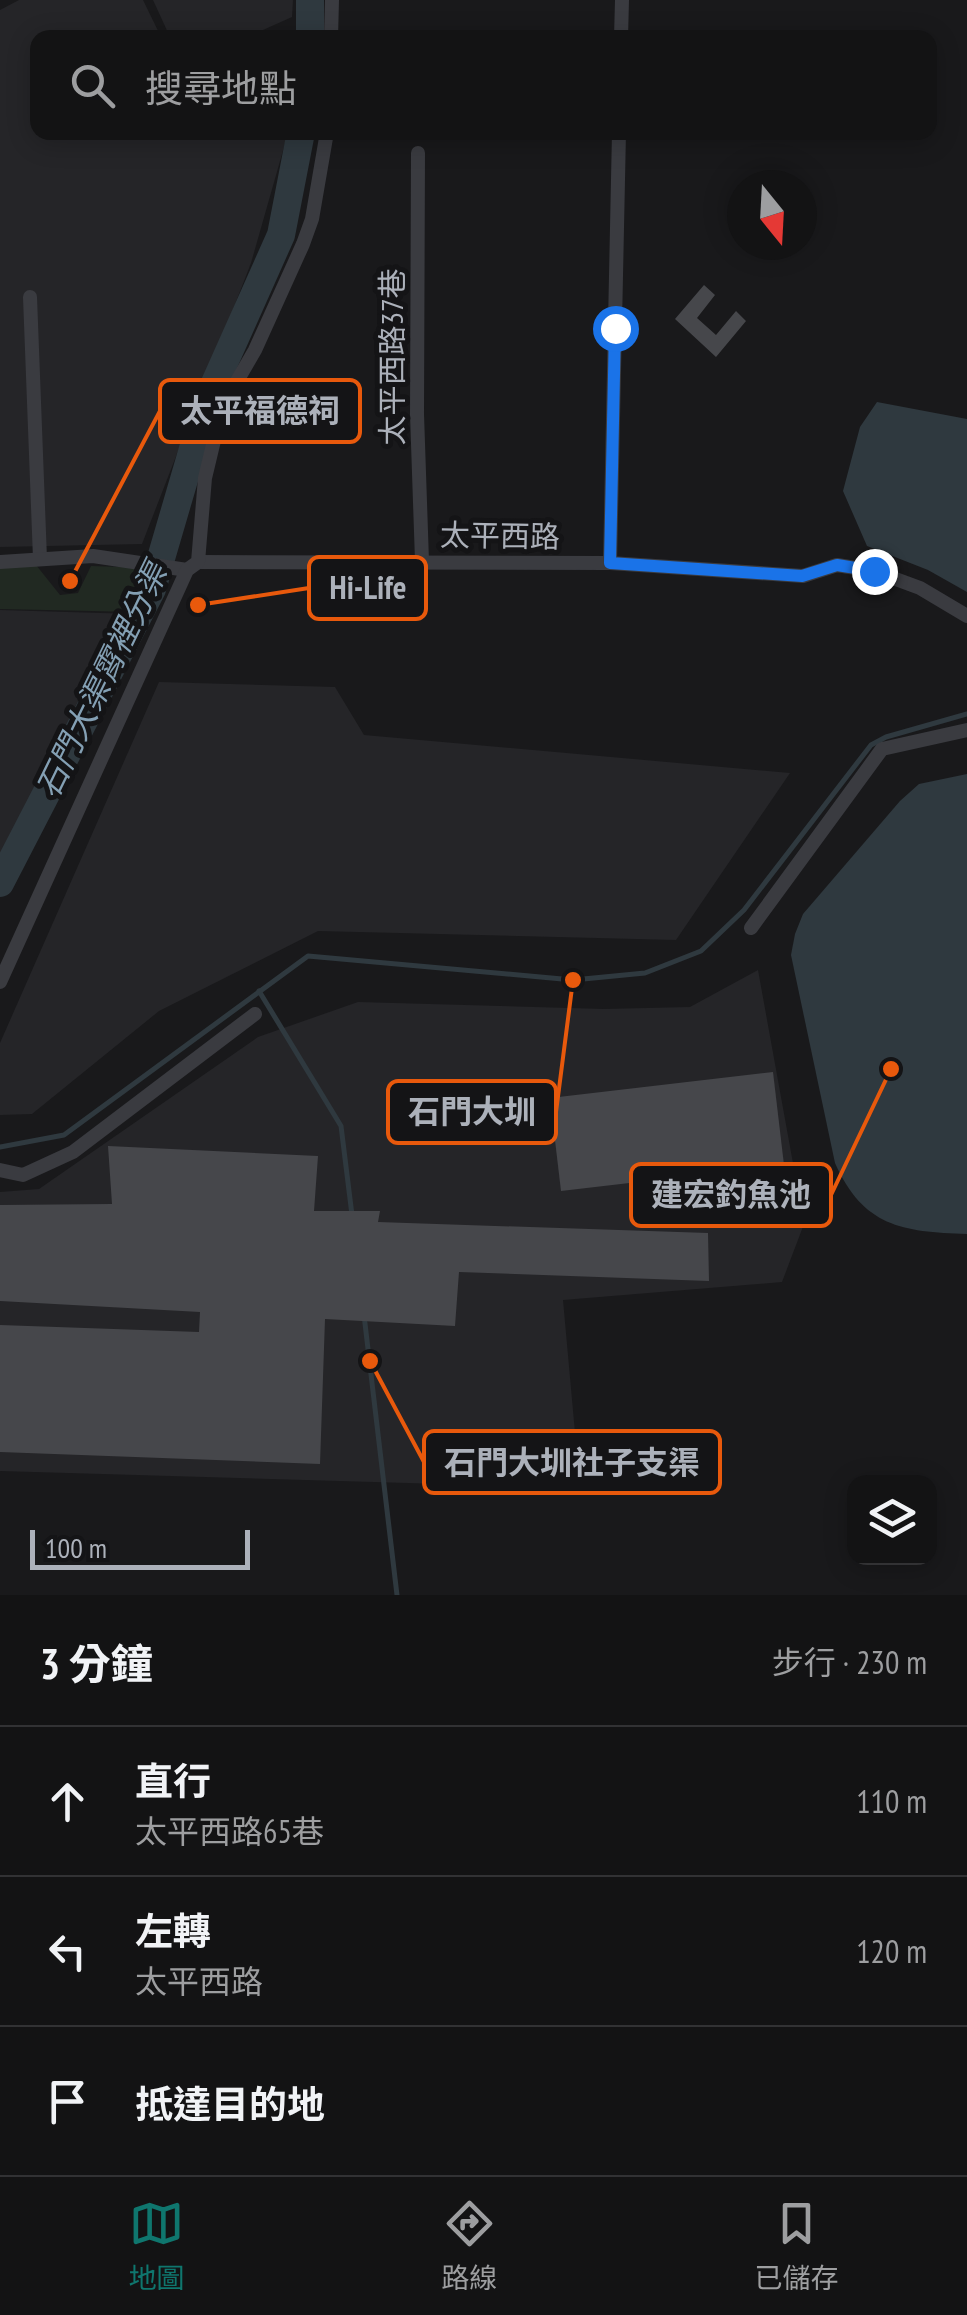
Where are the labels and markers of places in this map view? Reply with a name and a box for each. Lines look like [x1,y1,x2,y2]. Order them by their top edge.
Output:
callout: 太平福德祠 [160,380,360,442]
callout: Hi-Life [309,557,426,619]
callout: 石門大圳 [388,1081,556,1143]
callout: 建宏釣魚池 [631,1164,831,1226]
callout: 石門大圳社子支渠 [424,1431,720,1493]

